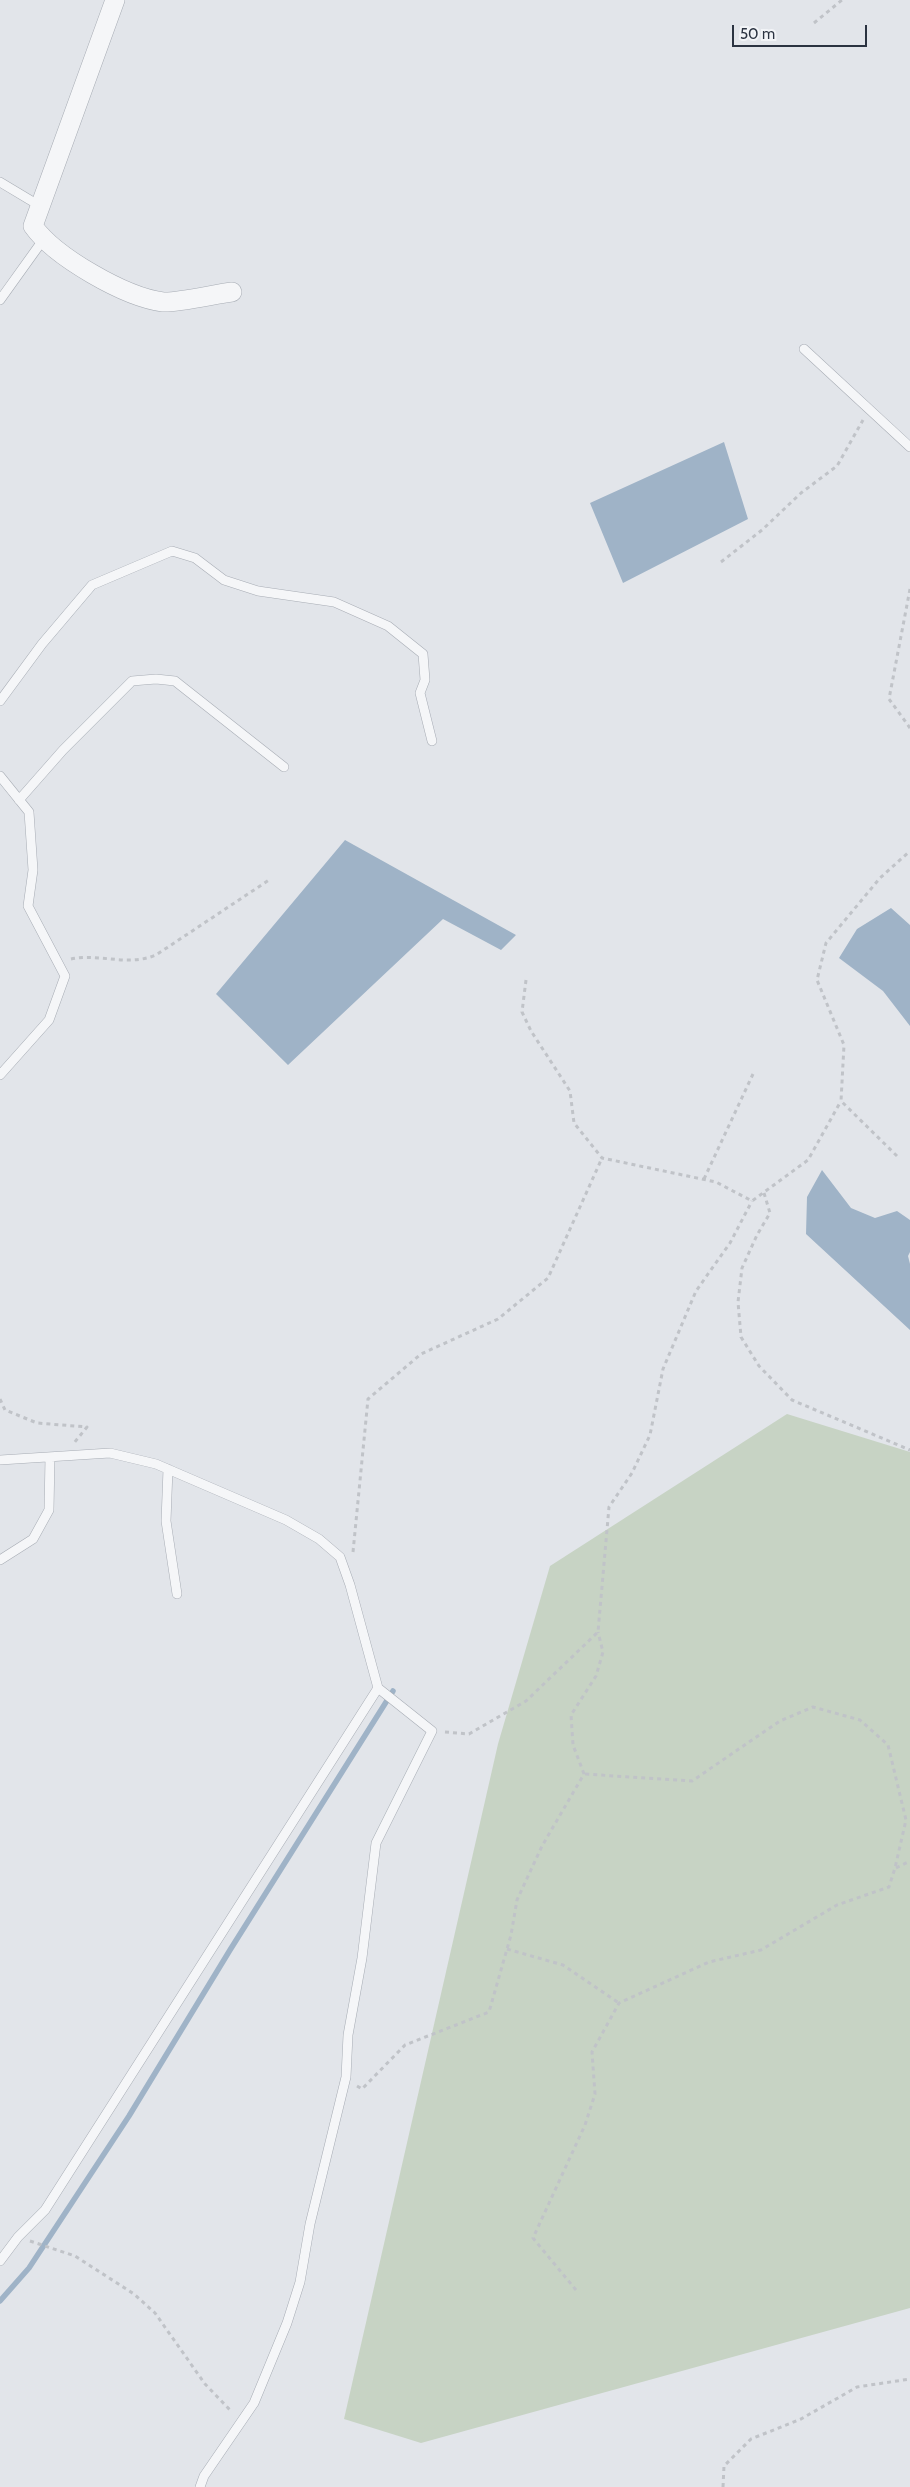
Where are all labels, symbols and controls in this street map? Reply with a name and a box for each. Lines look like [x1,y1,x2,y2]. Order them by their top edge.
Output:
scale bar [735,15,870,47]
text: 50 m [740,25,775,43]

